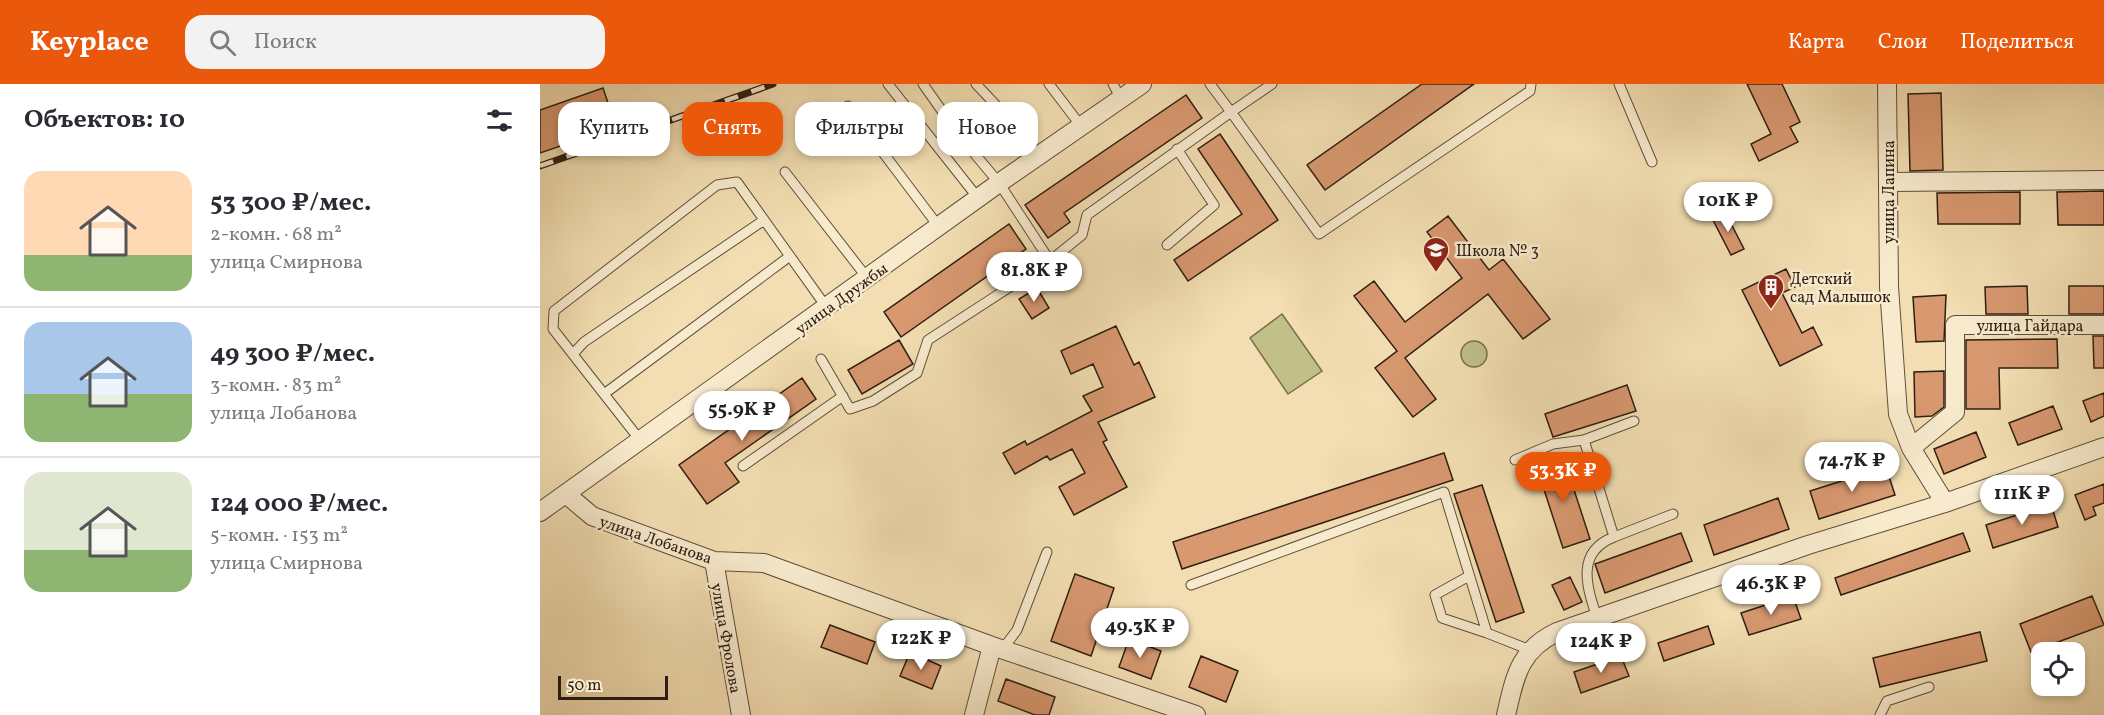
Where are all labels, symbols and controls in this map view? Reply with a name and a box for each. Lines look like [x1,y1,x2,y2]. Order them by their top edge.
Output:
search box [185,15,605,69]
text: Keyplace [30,23,149,62]
icon: search [206,26,239,59]
text: Поиск [254,27,317,58]
text: Карта [1788,28,1845,57]
text: Слои [1878,28,1927,57]
text: Поделиться [1960,28,2074,57]
text: Объектов: 10 [24,102,185,138]
chip: Купить [558,102,670,156]
chip: Снять [682,102,783,156]
chip: Фильтры [795,102,925,156]
chip: Новое [937,102,1038,156]
icon: filters [483,104,516,137]
street label: улица Лапина [1879,140,1901,244]
pin: 101K ₽ [1679,182,1777,233]
text: 53 300 ₽/мес. [210,185,371,221]
text: 101K ₽ [1698,187,1758,215]
icon: home [72,195,144,267]
text: 2-комн. · 68 m² [210,221,342,249]
school or university icon: Школа № 3 [1421,235,1451,273]
place label: Школа № 3 [1456,241,1539,263]
text: улица Смирнова [210,249,363,277]
pin: 81.8K ₽ [979,252,1089,303]
text: 81.8K ₽ [1000,257,1068,285]
street label: улица Дружбы [791,259,893,341]
place label: Детский сад Малышок [1790,269,1891,309]
building icon: Детский сад Малышок [1756,272,1786,310]
street label: улица Гайдара [1976,316,2084,338]
text: 49 300 ₽/мес. [210,336,375,372]
icon: home [72,346,144,418]
text: 3-комн. · 83 m² [210,372,341,400]
pin: 55.9K ₽ [687,391,797,442]
text: 55.9K ₽ [708,396,776,424]
text: улица Лобанова [210,400,357,428]
pin: 74.7K ₽ [1797,442,1907,493]
text: 74.7K ₽ [1819,447,1885,475]
pin: 53.3K ₽ [1508,452,1618,503]
text: 53.3K ₽ [1529,457,1597,485]
pin: 111K ₽ [1973,475,2071,526]
text: 111K ₽ [1994,480,2050,508]
text: 124 000 ₽/мес. [210,486,388,522]
icon: home [72,496,144,568]
street label: улица Лобанова [596,511,715,570]
text: 5-комн. · 153 m² [210,522,348,550]
text: улица Смирнова [210,550,363,578]
pin: 46.3K ₽ [1716,565,1826,616]
text: 46.3K ₽ [1736,570,1806,598]
street label: улица Фролова [705,581,746,695]
pin: 49.3K ₽ [1085,608,1195,659]
text: 49.3K ₽ [1105,613,1175,641]
pin: 122K ₽ [872,620,970,671]
pin: 124K ₽ [1552,623,1650,674]
text: 122K ₽ [890,625,952,653]
text: 124K ₽ [1570,628,1632,656]
map controls [2031,642,2085,696]
button: locate [2031,642,2085,696]
scale bar [558,673,668,700]
text: 50 m [567,675,601,697]

